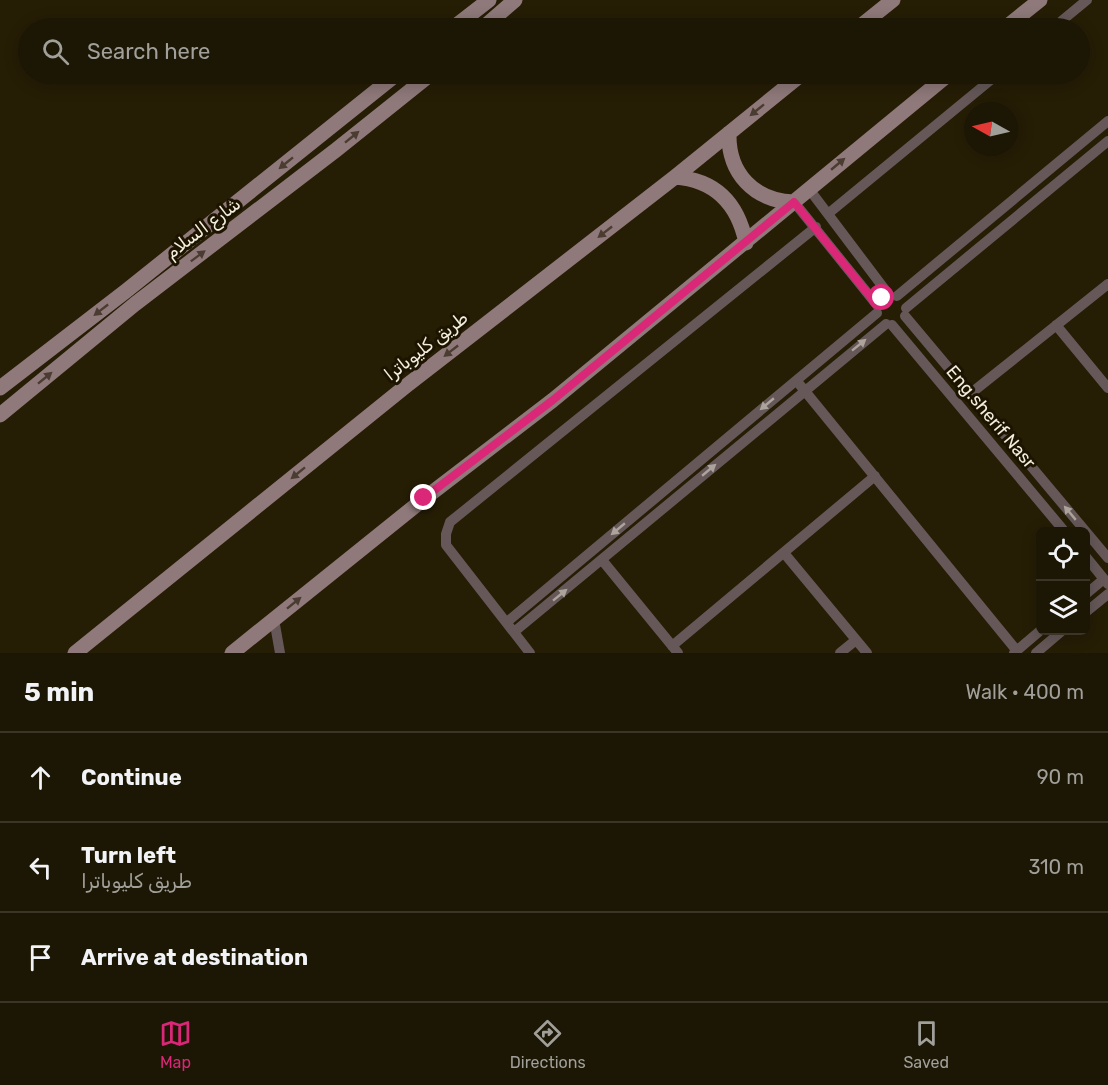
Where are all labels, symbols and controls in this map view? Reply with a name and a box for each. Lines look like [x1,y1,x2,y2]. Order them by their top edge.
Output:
search box [18,18,1090,84]
icon: search [39,35,72,68]
text: Search here [87,38,210,65]
north arrow [964,102,1018,156]
one-way arrow [749,104,765,117]
one-way arrow [345,132,360,144]
one-way arrow [278,156,294,169]
one-way arrow [830,158,845,171]
street label: شارع السلام [161,193,246,264]
one-way arrow [597,225,612,237]
one-way arrow [189,250,205,262]
route start [868,284,894,310]
one-way arrow [93,304,108,316]
street label: طريق كليوباترا [380,307,472,385]
one-way arrow [852,340,867,352]
one-way arrow [443,345,458,357]
street label: Eng.sherif Nasr [941,361,1041,473]
one-way arrow [37,371,53,384]
one-way arrow [760,397,775,410]
one-way arrow [701,464,716,477]
one-way arrow [290,467,306,480]
route end [410,484,436,510]
one-way arrow [1064,505,1077,521]
one-way arrow [611,522,626,535]
map controls [1036,527,1090,635]
button: locate [1036,527,1090,581]
button: layers [1036,581,1090,635]
one-way arrow [552,589,567,601]
one-way arrow [286,596,302,609]
text: 5 min [24,677,94,708]
text: Walk · 400 m [965,680,1084,704]
icon: ahead [24,761,57,794]
text: Continue [81,764,182,791]
text: 90 m [1037,765,1084,789]
text: Turn left [81,842,176,869]
icon: left [24,851,57,884]
text: 310 m [1028,855,1084,879]
text: طريق كليوباترا [81,869,192,893]
icon: arrive [24,941,57,974]
text: Arrive at destination [81,944,308,971]
tab: Map [159,1017,192,1072]
tab: Directions [510,1017,586,1072]
tab: Saved [903,1017,949,1072]

